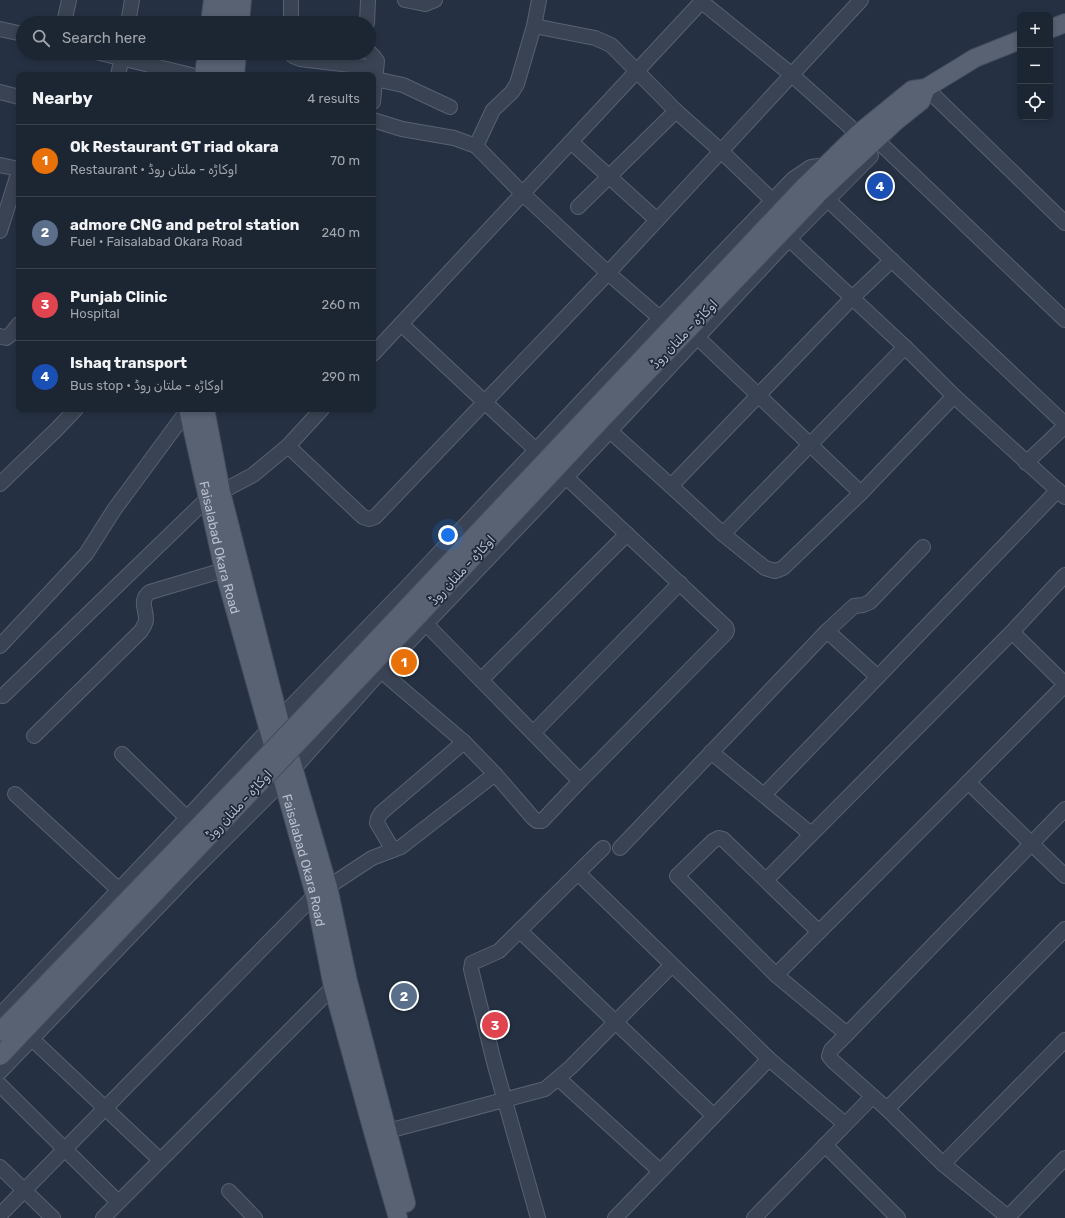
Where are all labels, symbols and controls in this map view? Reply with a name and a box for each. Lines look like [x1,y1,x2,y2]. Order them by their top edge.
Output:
map controls [1017,12,1053,120]
button: + [1017,12,1053,48]
search box [16,16,376,60]
icon: search [30,27,52,49]
text: Search here [62,29,146,47]
button: − [1017,48,1053,84]
button: locate [1017,84,1053,120]
text: Nearby [32,88,93,108]
text: 4 results [307,91,360,106]
text: Ok Restaurant GT riad okara [70,138,279,156]
text: 1 [42,153,48,168]
text: 70 m [330,153,360,168]
text: Restaurant · اوکاڑہ - ملتان روڈ [70,162,238,177]
pin: 4 [867,171,893,201]
text: admore CNG and petrol station [70,216,299,234]
text: 2 [41,225,49,240]
text: 240 m [321,225,360,240]
text: Fuel · Faisalabad Okara Road [70,234,242,249]
text: Punjab Clinic [70,288,167,306]
street label: اوکاڑہ - ملتان روڈ [647,296,721,372]
text: 3 [41,297,49,312]
text: 260 m [322,297,360,312]
text: Hospital [70,306,120,321]
text: Ishaq transport [70,354,187,372]
text: 4 [41,369,49,384]
text: 290 m [322,369,360,384]
text: Bus stop · اوکاڑہ - ملتان روڈ [70,378,224,393]
street label: Faisalabad Okara Road [197,479,243,616]
your location [438,525,458,545]
street label: اوکاڑہ - ملتان روڈ [426,532,499,609]
pin: 1 [391,647,417,677]
street label: اوکاڑہ - ملتان روڈ [203,767,276,844]
street label: Faisalabad Okara Road [280,792,328,928]
pin: 2 [391,981,417,1011]
pin: 3 [482,1010,508,1040]

